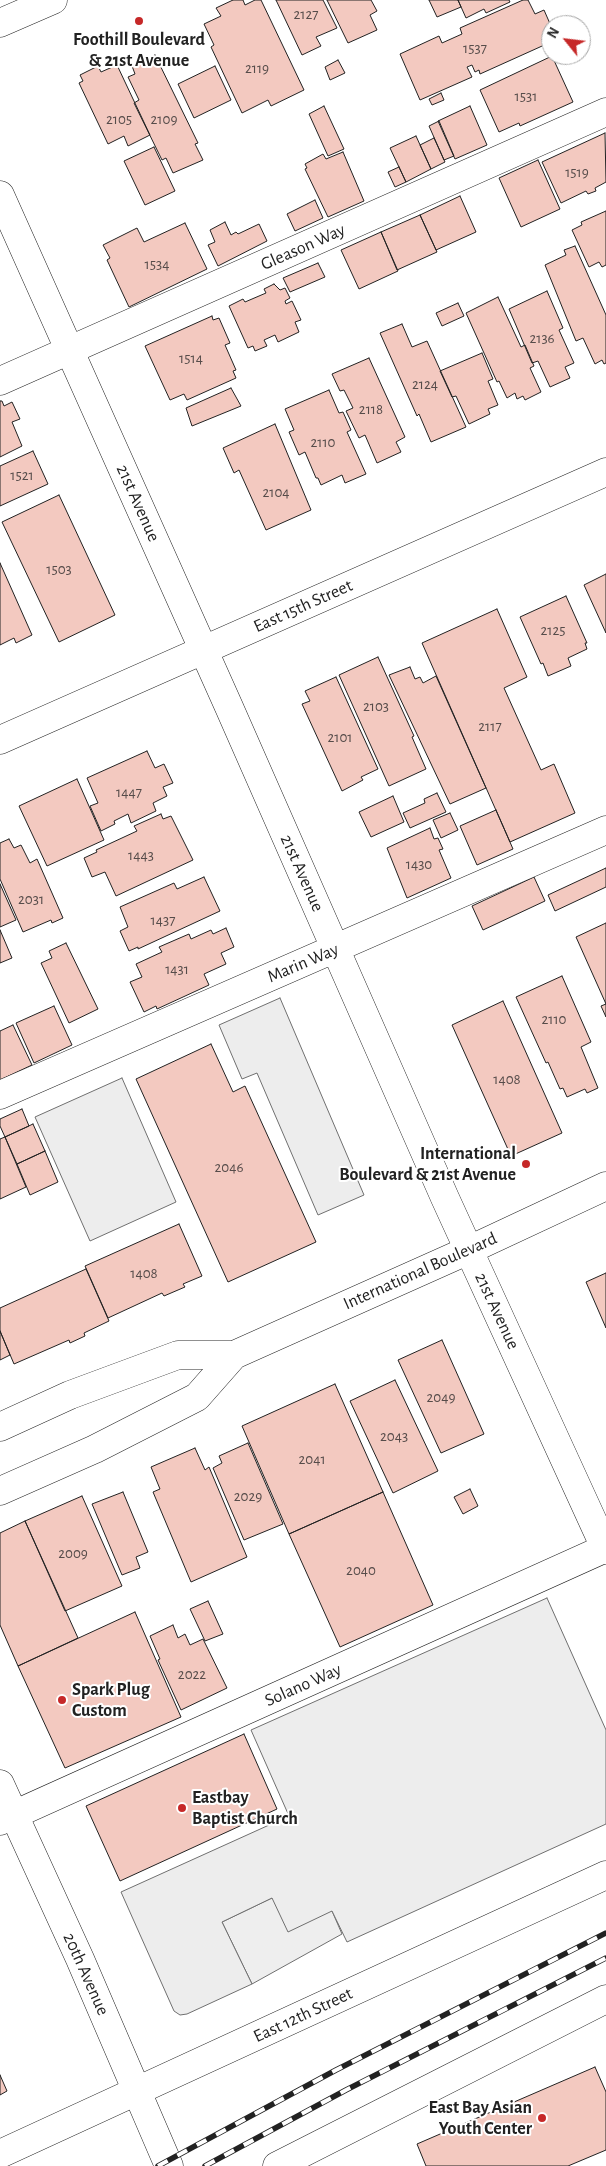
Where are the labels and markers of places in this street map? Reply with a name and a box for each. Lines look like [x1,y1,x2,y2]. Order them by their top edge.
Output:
marker: Foothill Boulevard & 21st Avenue [133,15,145,27]
place label: Foothill Boulevard & 21st Avenue [73,29,205,72]
place label: International Boulevard & 21st Avenue [339,1143,516,1186]
marker: International Boulevard & 21st Avenue [520,1158,532,1170]
place label: Spark Plug Custom [72,1679,150,1722]
marker: Spark Plug Custom [56,1694,68,1706]
place label: Eastbay Baptist Church [192,1787,298,1830]
marker: Eastbay Baptist Church [176,1802,188,1814]
place label: East Bay Asian Youth Center [429,2097,532,2140]
marker: East Bay Asian Youth Center [536,2112,548,2124]

